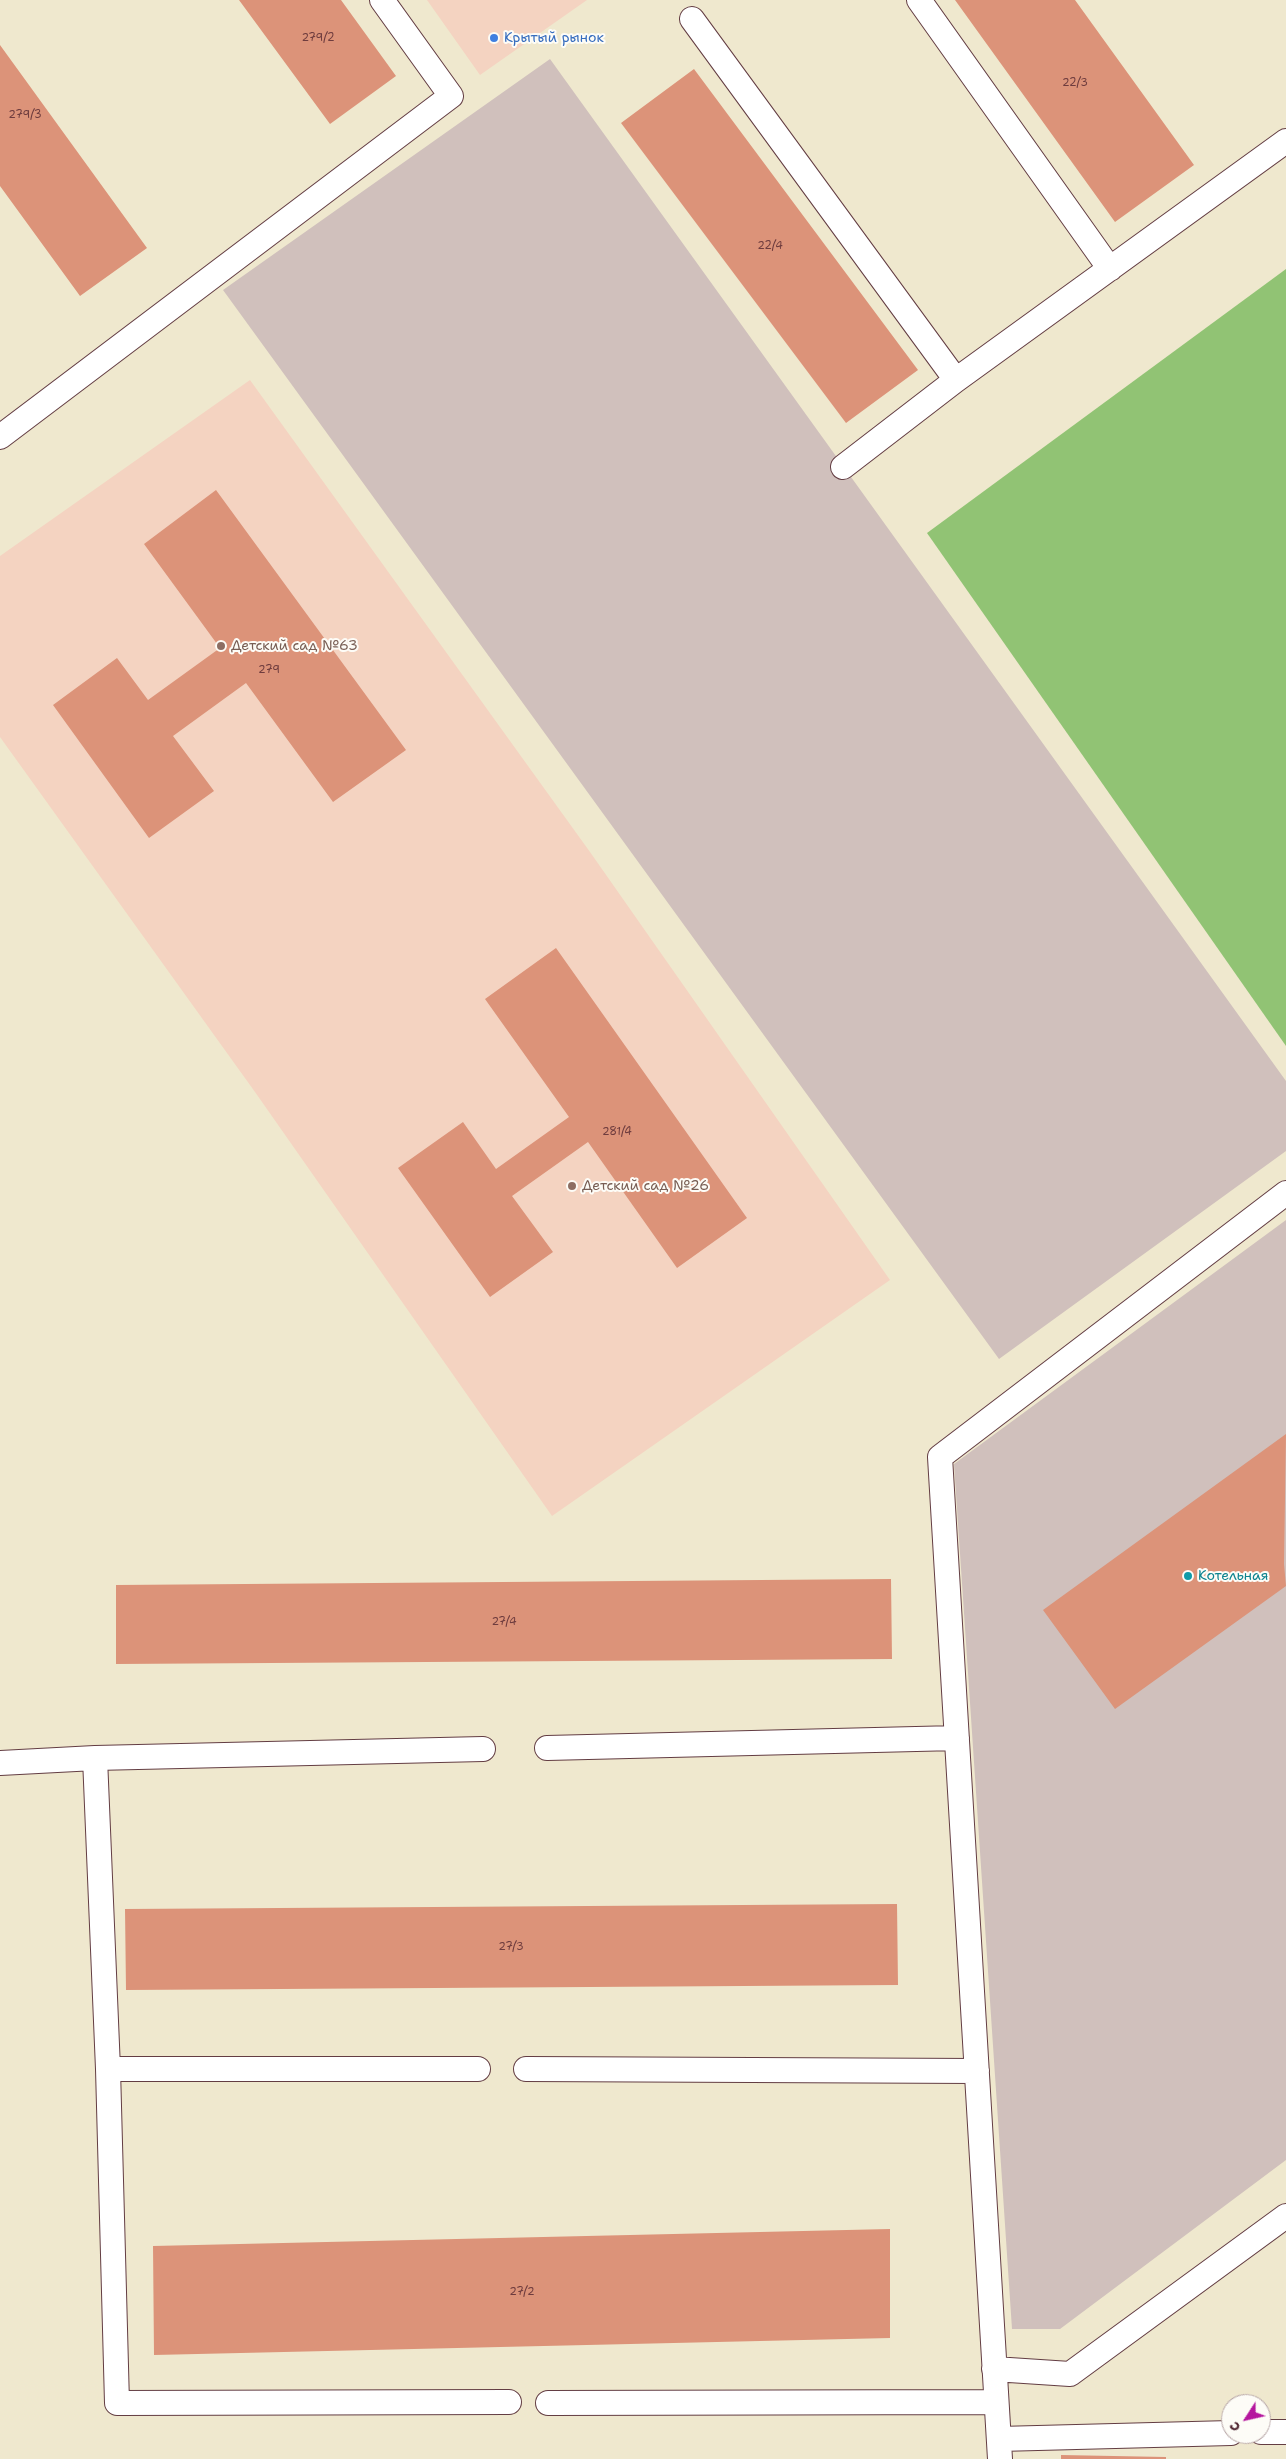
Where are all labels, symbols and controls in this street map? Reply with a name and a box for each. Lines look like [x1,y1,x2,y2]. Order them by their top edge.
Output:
place label: Крытый рынок [504,30,604,46]
house number: 279/2 [301,31,335,45]
marker: Крытый рынок [488,32,500,44]
house number: 22/3 [1062,76,1088,90]
house number: 279/3 [8,108,42,122]
house number: 22/4 [757,239,783,253]
place label: Детский сад №63 [231,638,358,654]
marker: Детский сад №63 [215,640,227,652]
house number: 279 [258,663,280,677]
house number: 281/4 [602,1125,632,1139]
place label: Детский сад №26 [582,1178,709,1194]
marker: Детский сад №26 [566,1180,578,1192]
place label: Котельная [1198,1568,1268,1584]
marker: Котельная [1182,1570,1194,1582]
house number: 27/4 [491,1615,517,1629]
house number: 27/3 [498,1940,524,1954]
house number: 27/2 [509,2285,535,2299]
north arrow [1221,2394,1271,2444]
text: С [1225,2418,1244,2436]

